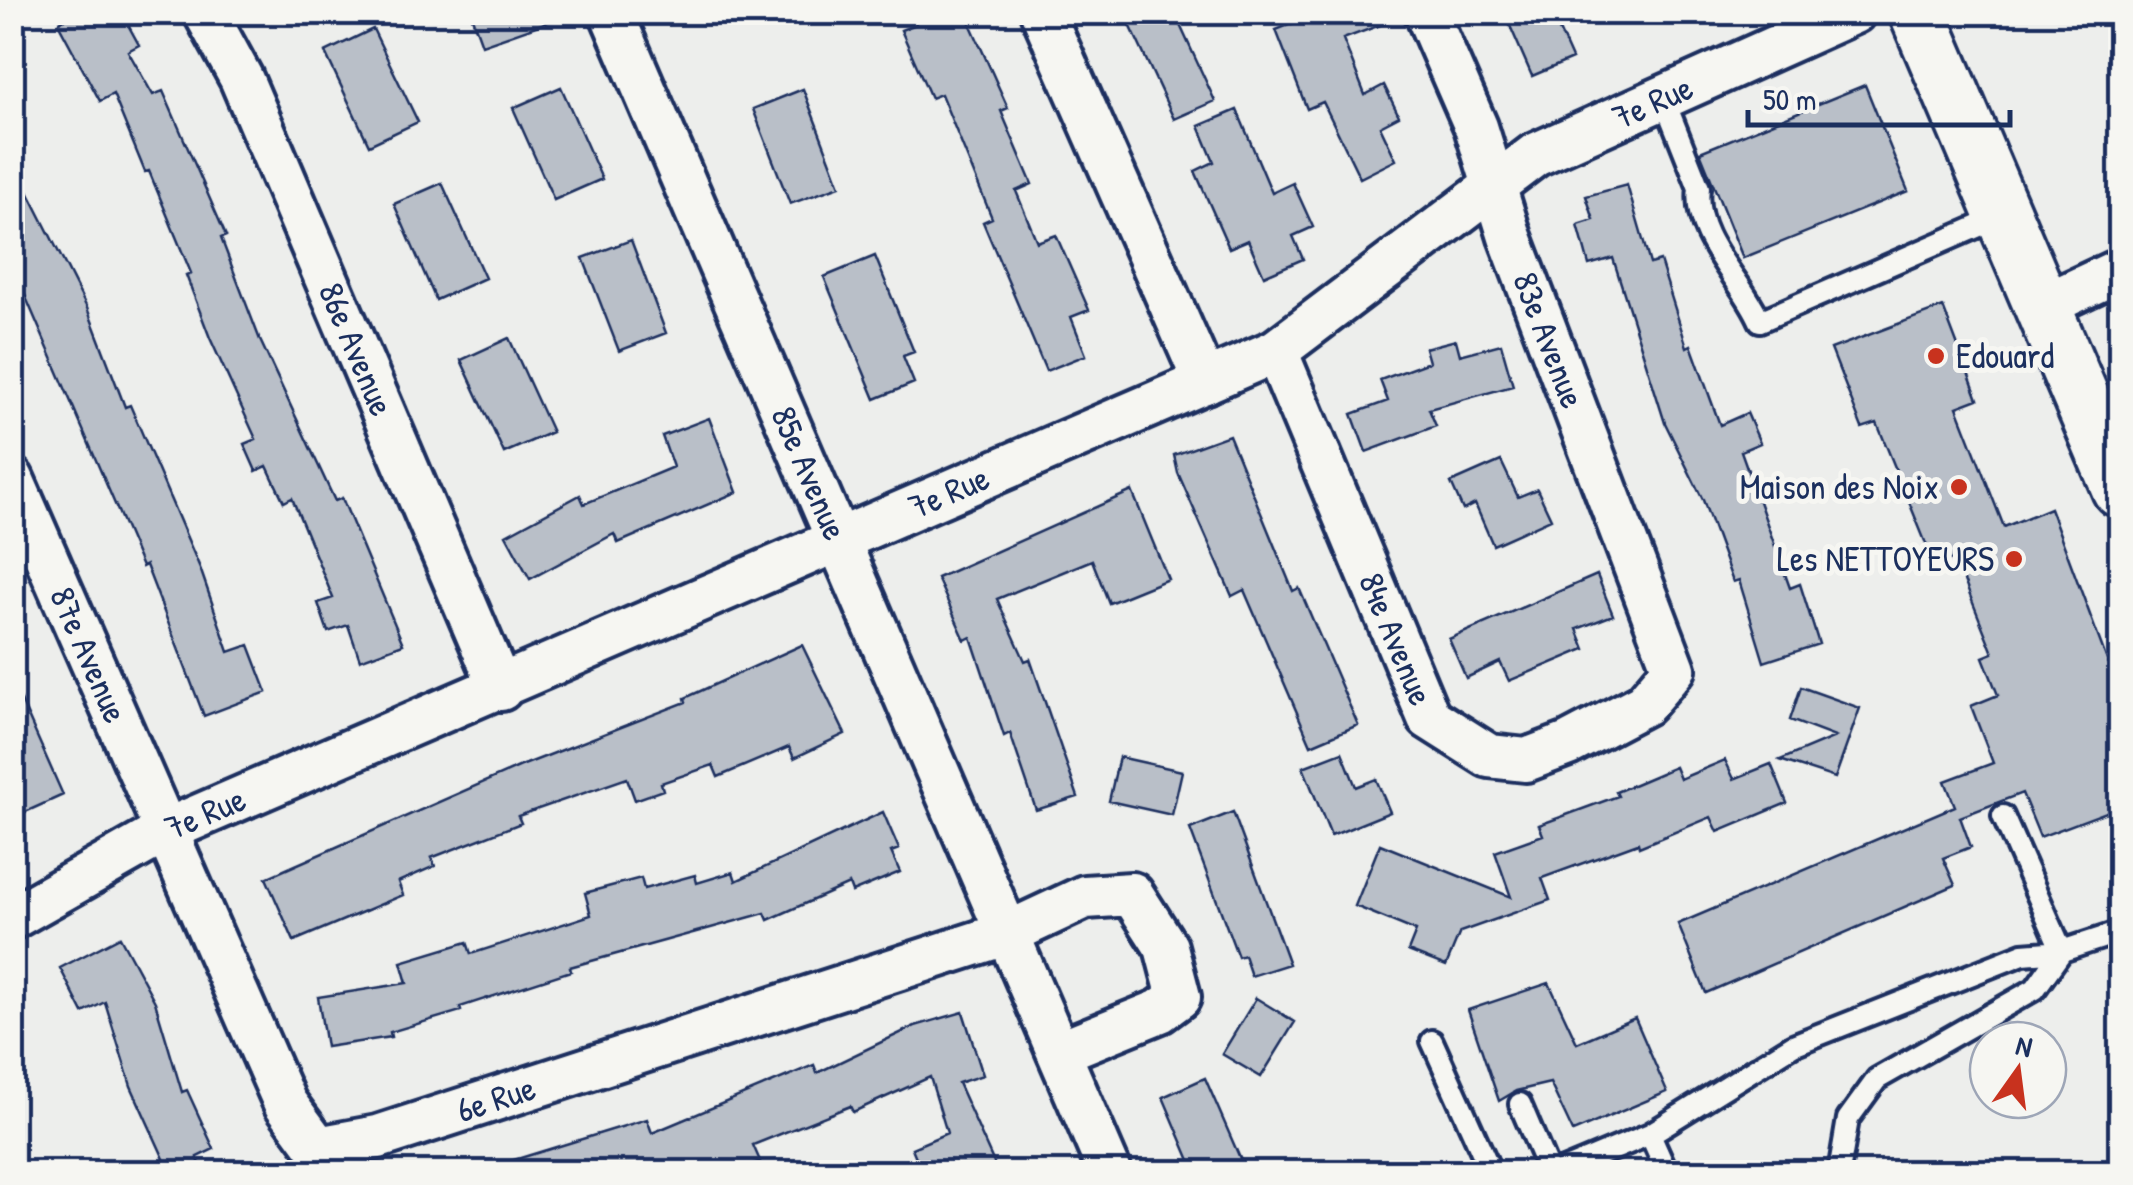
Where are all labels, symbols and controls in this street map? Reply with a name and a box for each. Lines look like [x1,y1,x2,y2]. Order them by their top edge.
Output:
street label: 7e Rue [1605,63,1700,140]
scale bar [1748,65,2010,127]
text: 50 m [1763,79,1816,119]
street label: 83e Avenue [1502,265,1597,414]
street label: 86e Avenue [308,275,406,423]
place label: Edouard [1956,332,2054,379]
marker: Edouard [1925,345,1947,367]
street label: 85e Avenue [760,399,859,547]
street label: 7e Rue [901,454,996,530]
place label: Maison des Noix [1740,463,1939,510]
marker: Maison des Noix [1948,476,1970,498]
place label: Les NETTOYEURS [1777,535,1994,582]
marker: Les NETTOYEURS [2003,548,2025,570]
street label: 84e Avenue [1348,566,1445,712]
street label: 87e Avenue [39,580,140,730]
street label: 7e Rue [158,775,253,851]
north arrow [1968,1020,2068,1120]
text: N [2012,1026,2036,1066]
street label: 6e Rue [451,1064,541,1133]

